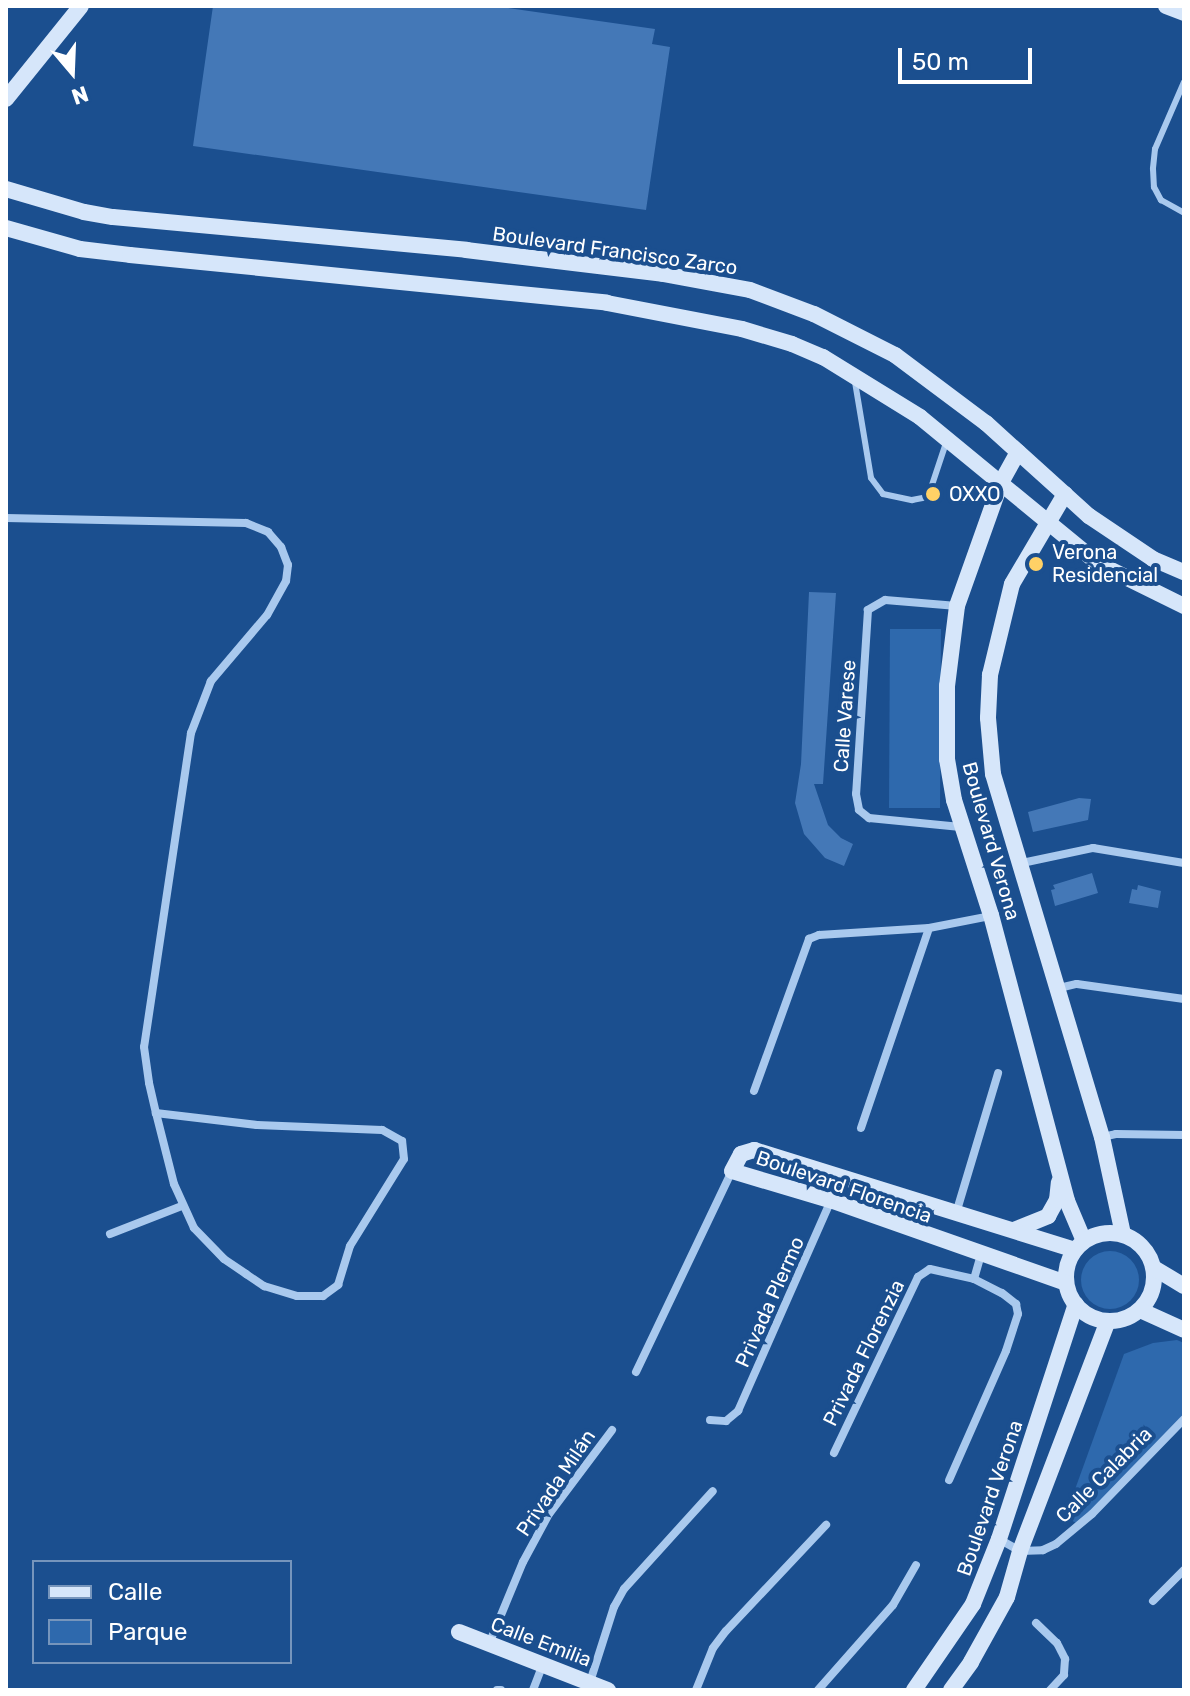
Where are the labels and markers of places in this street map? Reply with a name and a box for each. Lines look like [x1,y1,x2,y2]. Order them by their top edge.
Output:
place label: OXXO [949,482,1000,506]
marker: OXXO [924,485,942,503]
place label: Verona Residencial [1052,540,1158,587]
marker: Verona Residencial [1027,555,1045,573]

